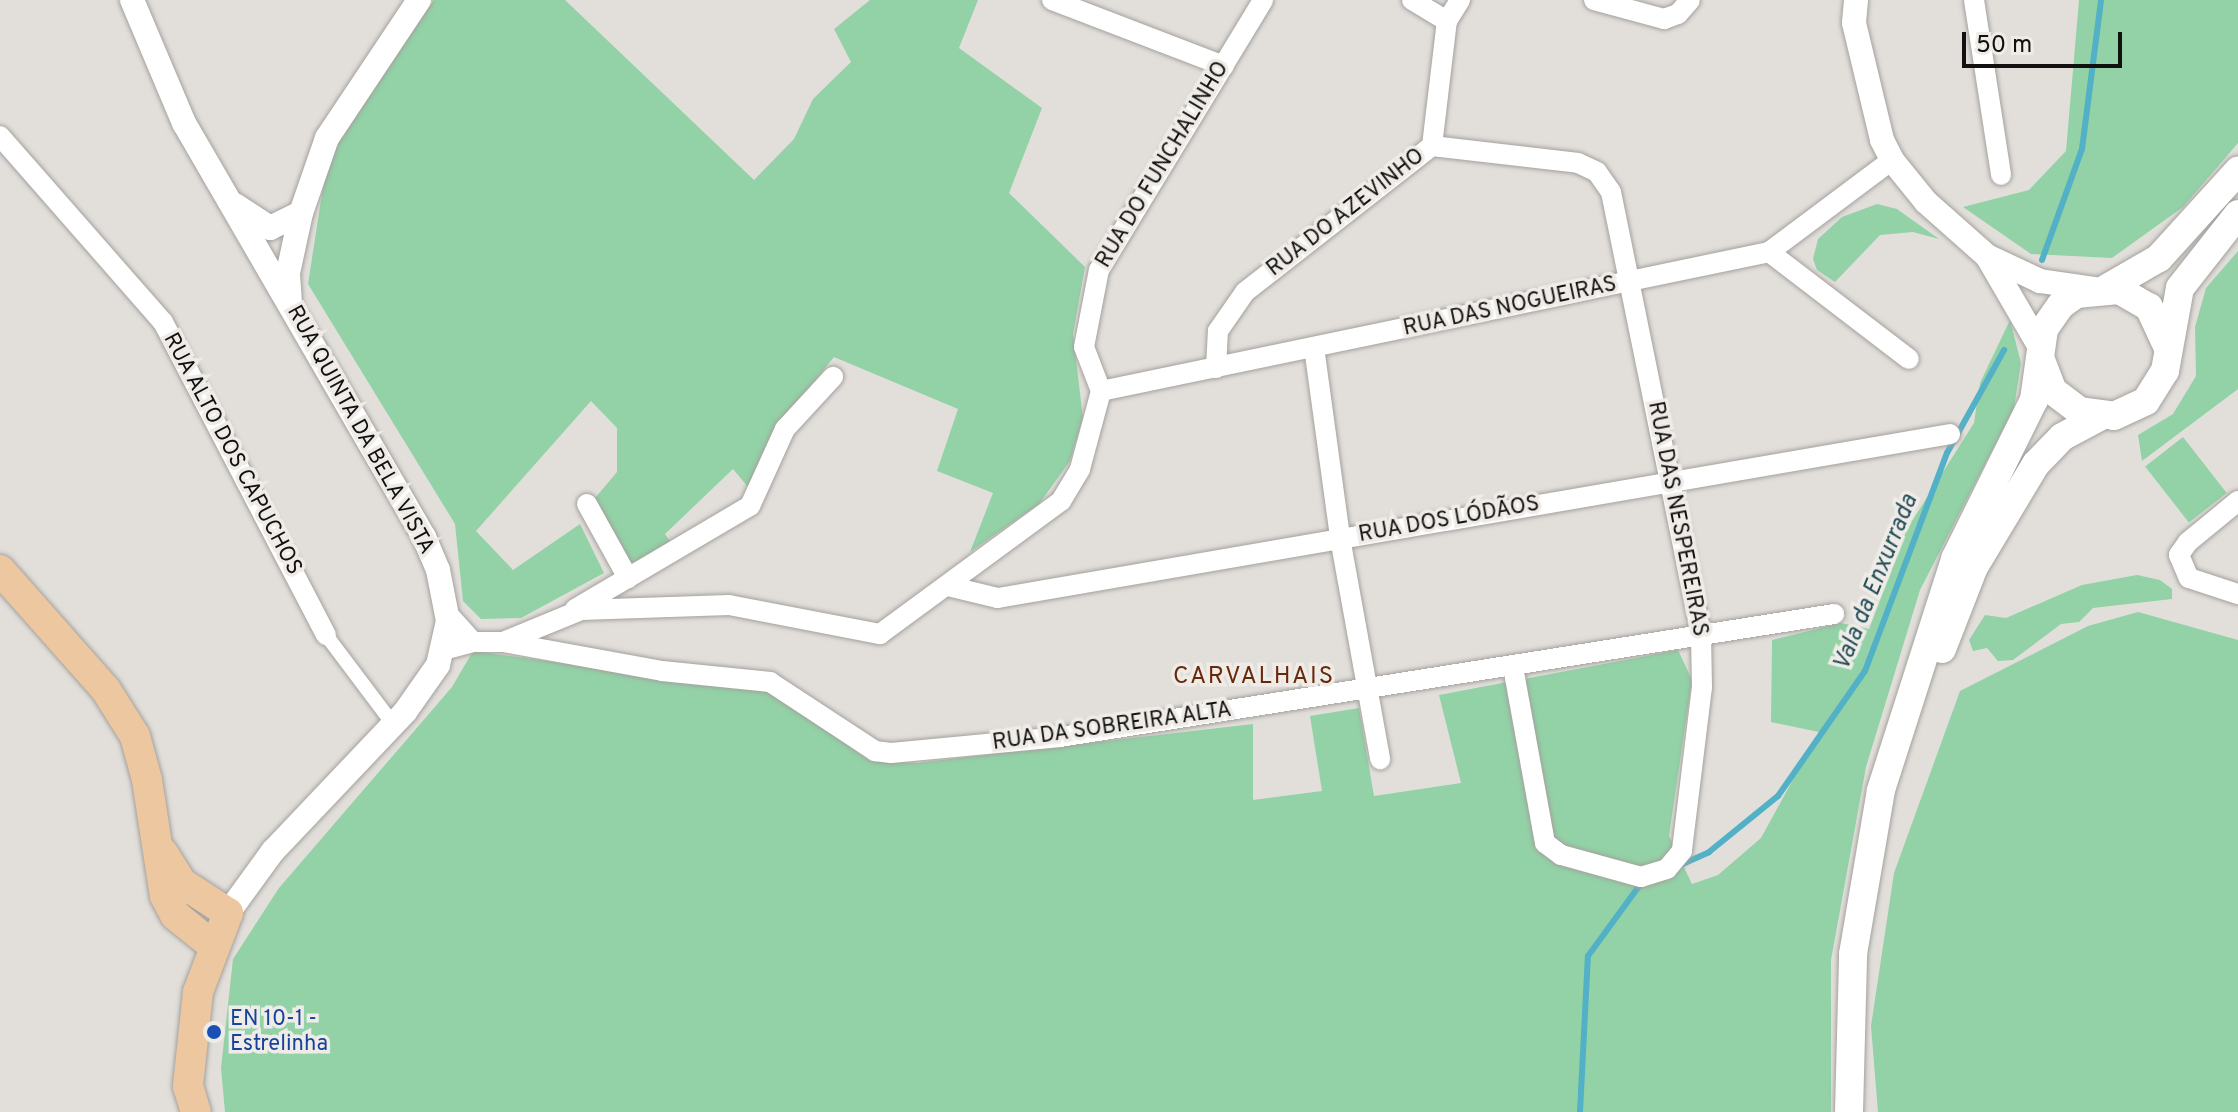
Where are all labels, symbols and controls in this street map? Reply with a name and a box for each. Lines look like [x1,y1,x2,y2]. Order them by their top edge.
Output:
scale bar [1966,16,2126,66]
text: 50 m [1976,31,2032,61]
street label: RUA DO FUNCHALINHO [1091,57,1235,273]
street label: RUA DO AZEVINHO [1261,143,1431,283]
street label: RUA DAS NOGUEIRAS [1400,271,1620,343]
street label: RUA QUINTA DA BELA VISTA [279,299,441,561]
street label: RUA ALTO DOS CAPUCHOS [156,328,308,580]
street label: RUA DAS NESPEREIRAS [1641,399,1713,639]
street label: RUA DOS LÓDÃOS [1356,491,1542,549]
water label: Vala da Enxurrada [1829,491,1925,675]
district label: CARVALHAIS [1173,664,1335,692]
street label: RUA DA SOBREIRA ALTA [989,697,1235,757]
place label: EN 10-1 - Estrelinha [230,1006,328,1058]
marker: EN 10-1 - Estrelinha [205,1023,223,1041]

